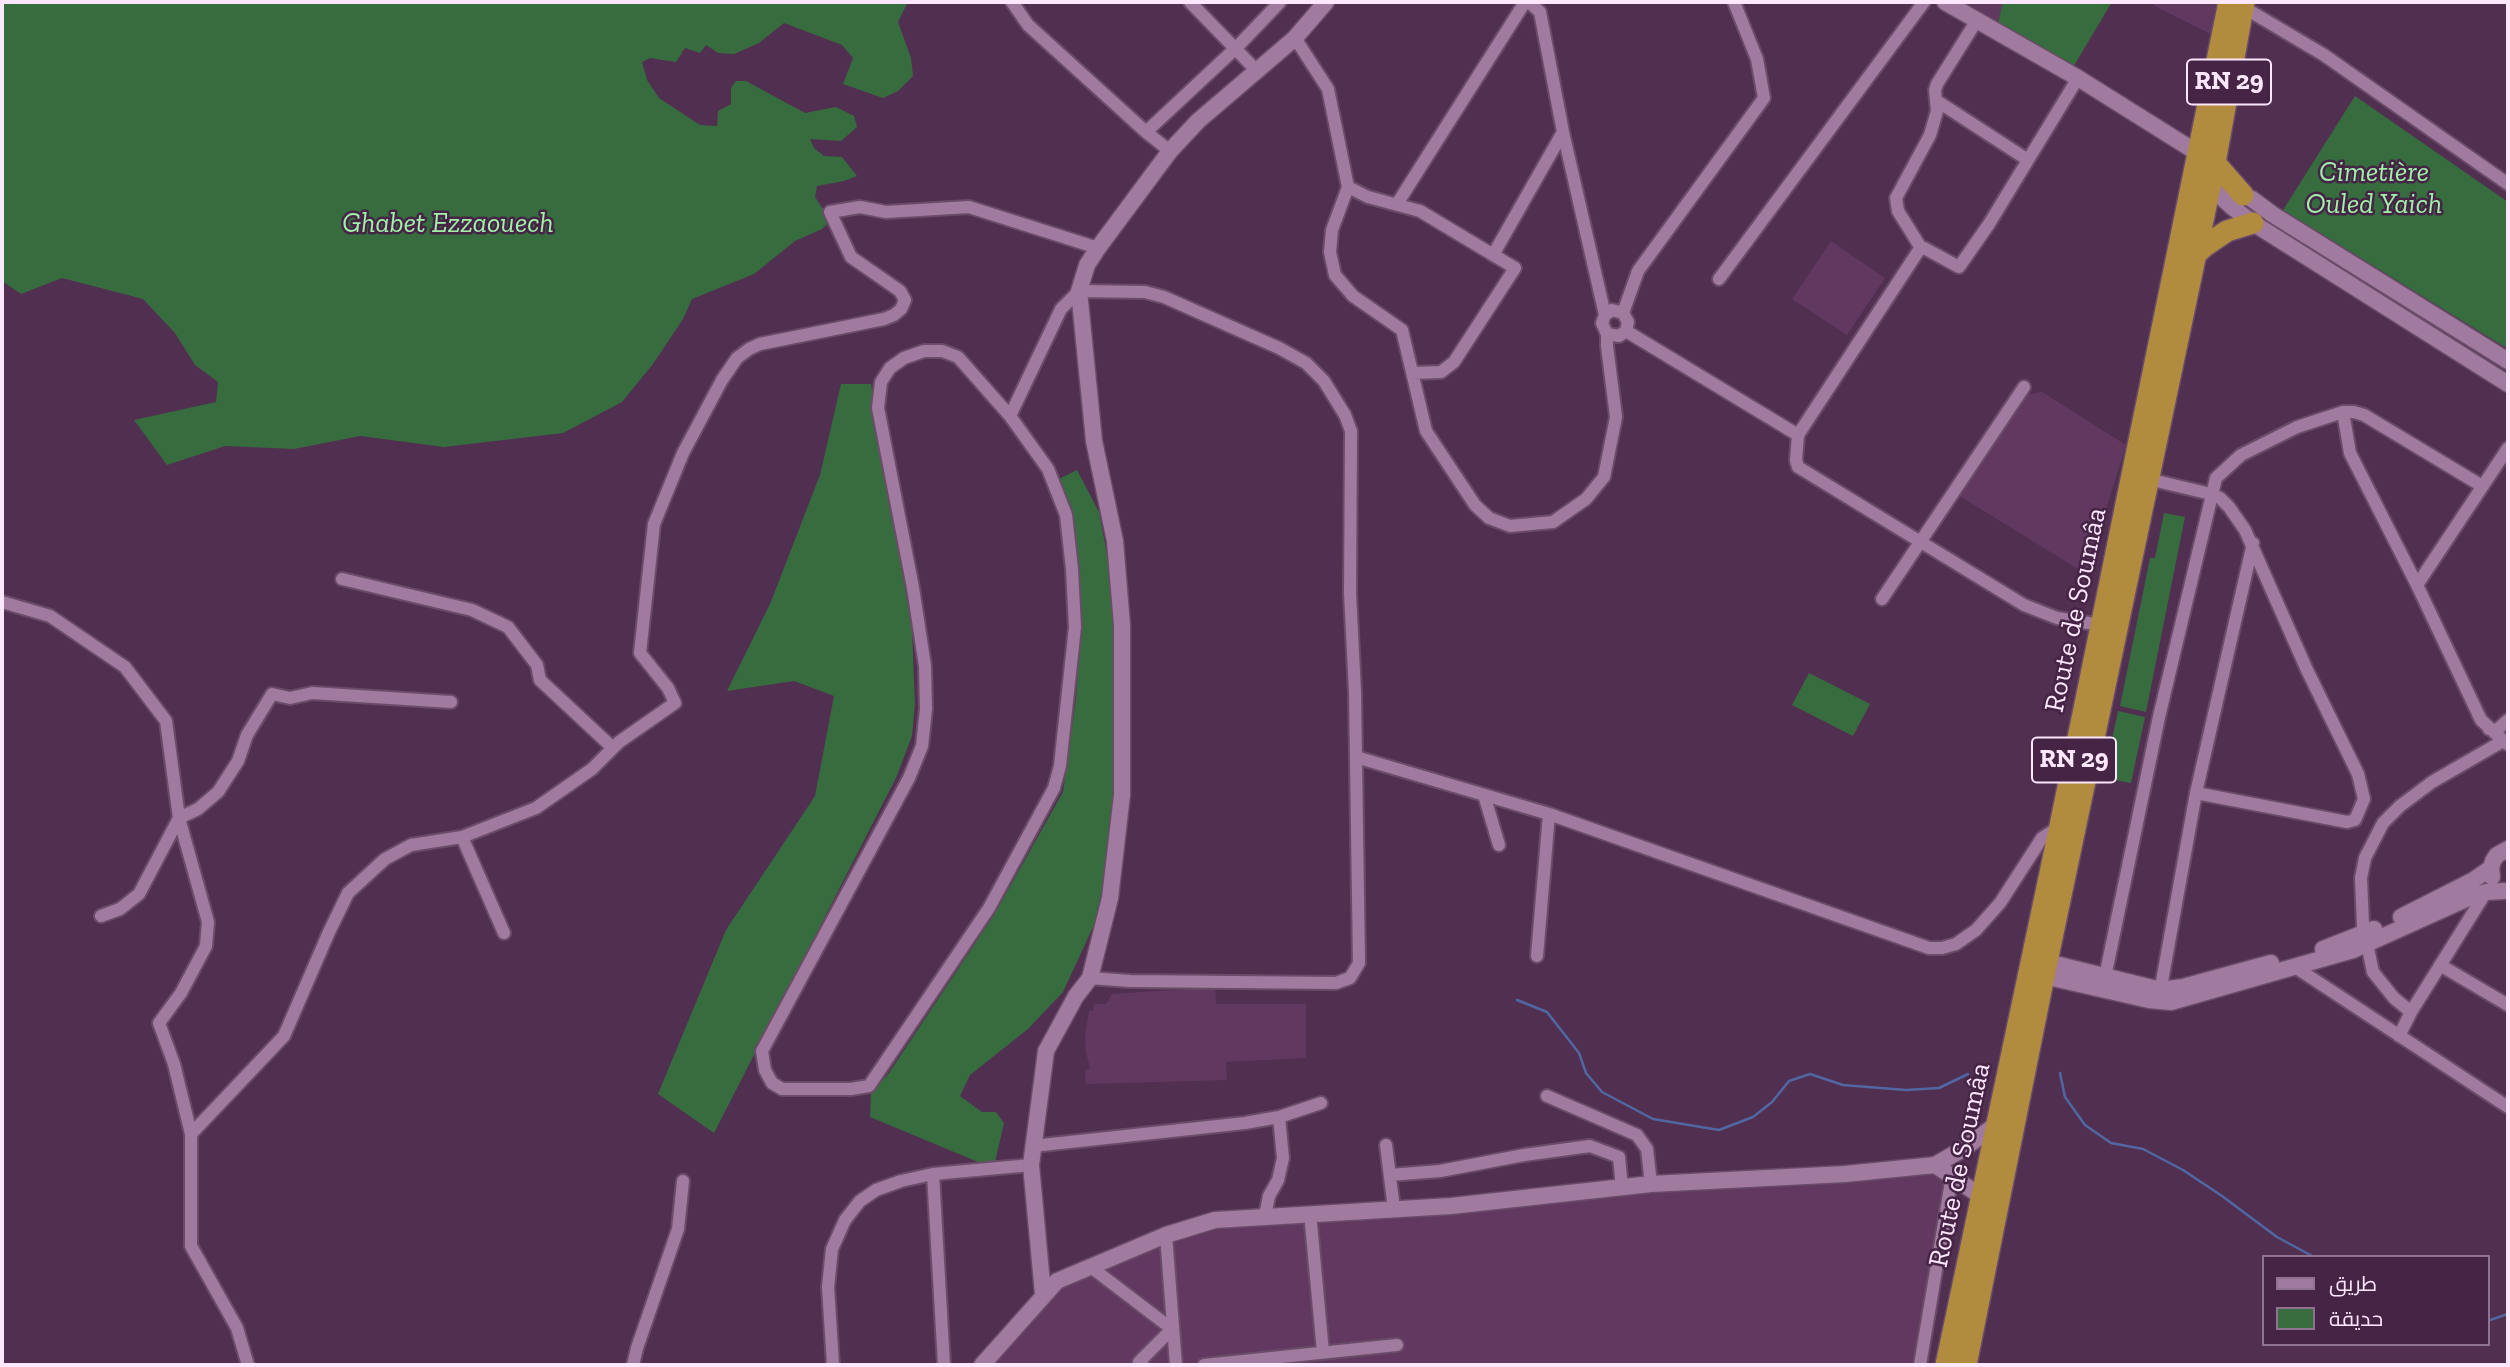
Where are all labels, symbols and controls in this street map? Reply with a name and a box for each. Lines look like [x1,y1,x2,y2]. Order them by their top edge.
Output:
road number: RN 29 [2187,60,2271,104]
park label: Cimetière Ouled Yaich [2306,156,2442,222]
park label: Ghabet Ezzaouech [342,207,554,241]
street label: Route de Soumâa [2038,505,2114,715]
road number: RN 29 [2032,738,2116,782]
street label: Route de Soumâa [1922,1060,1998,1270]
legend [2262,1255,2489,1346]
text: طريق [2329,1271,2377,1296]
text: حديقة [2329,1306,2383,1331]

